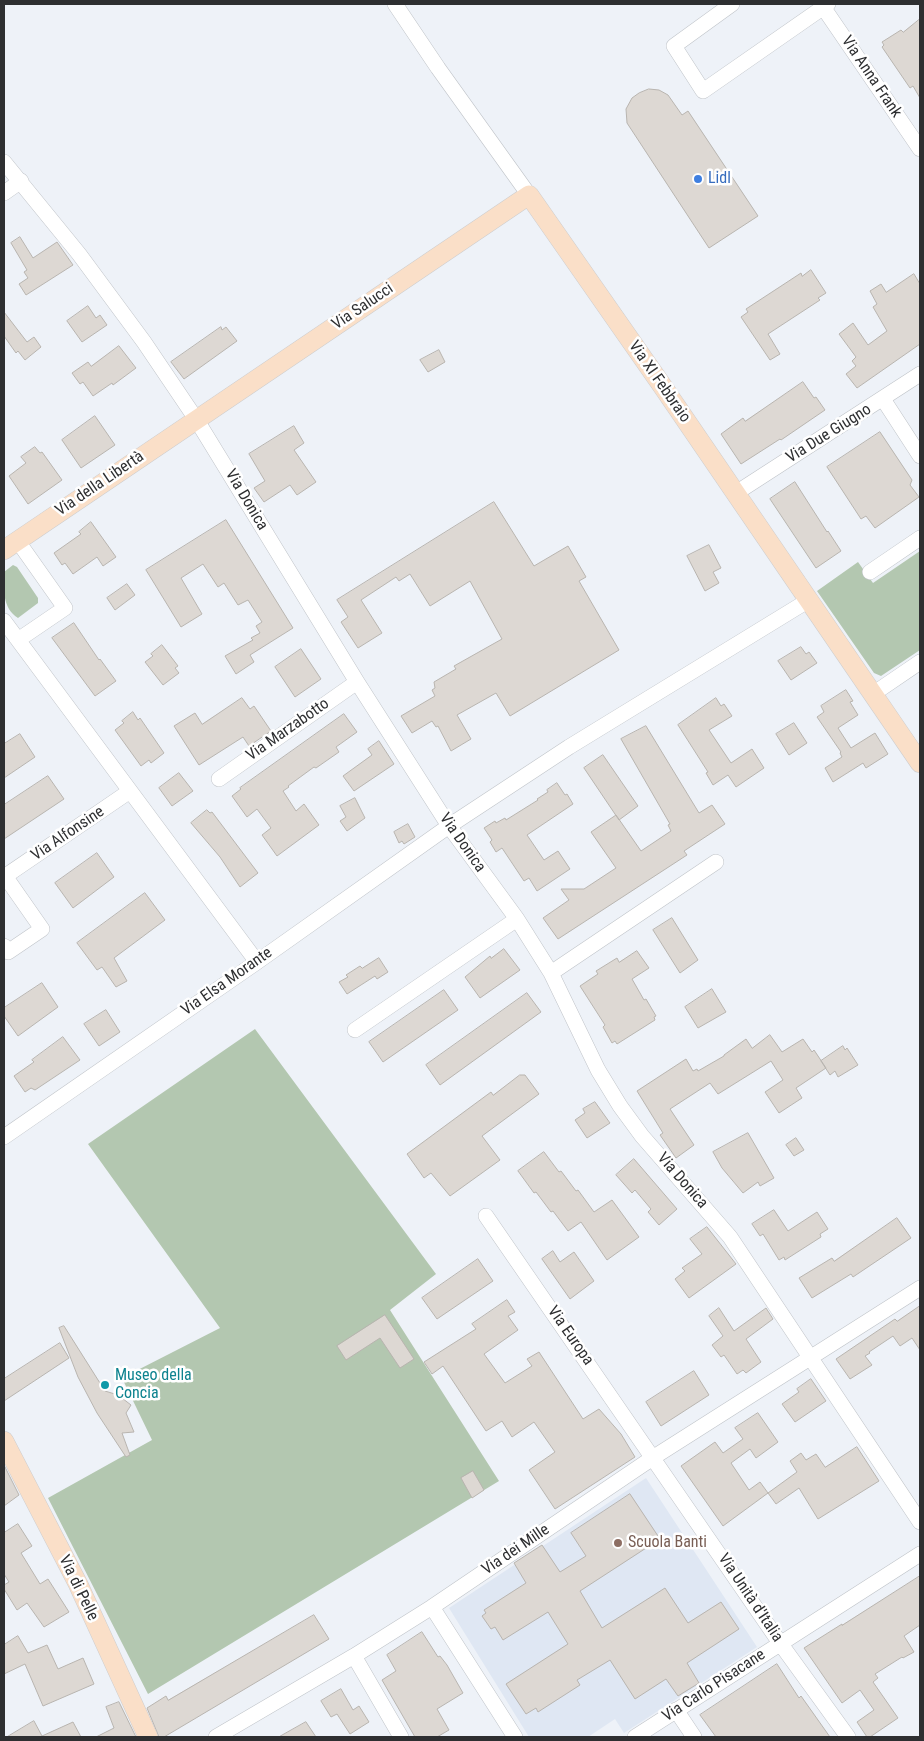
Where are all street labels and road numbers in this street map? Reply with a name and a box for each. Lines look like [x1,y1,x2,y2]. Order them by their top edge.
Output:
street label: Via Anna Frank [837,32,905,122]
street label: Via Salucci [329,280,397,334]
street label: Via XI Febbraio [624,337,694,427]
street label: Via Due Giugno [783,400,875,468]
street label: Via della Libertà [52,447,148,521]
street label: Via Donica [220,466,272,534]
street label: Via Marzabotto [243,694,333,766]
street label: Via Alfonsine [28,803,108,865]
street label: Via Donica [435,810,489,876]
street label: Via Elsa Morante [178,944,276,1020]
street label: Via Donica [653,1149,711,1213]
street label: Via Europa [543,1303,597,1369]
street label: Via dei Mille [479,1520,553,1580]
street label: Via Unità d'Italia [713,1550,787,1646]
street label: Via di Pelle [54,1552,102,1624]
street label: Via Carlo Pisacane [659,1646,769,1726]

